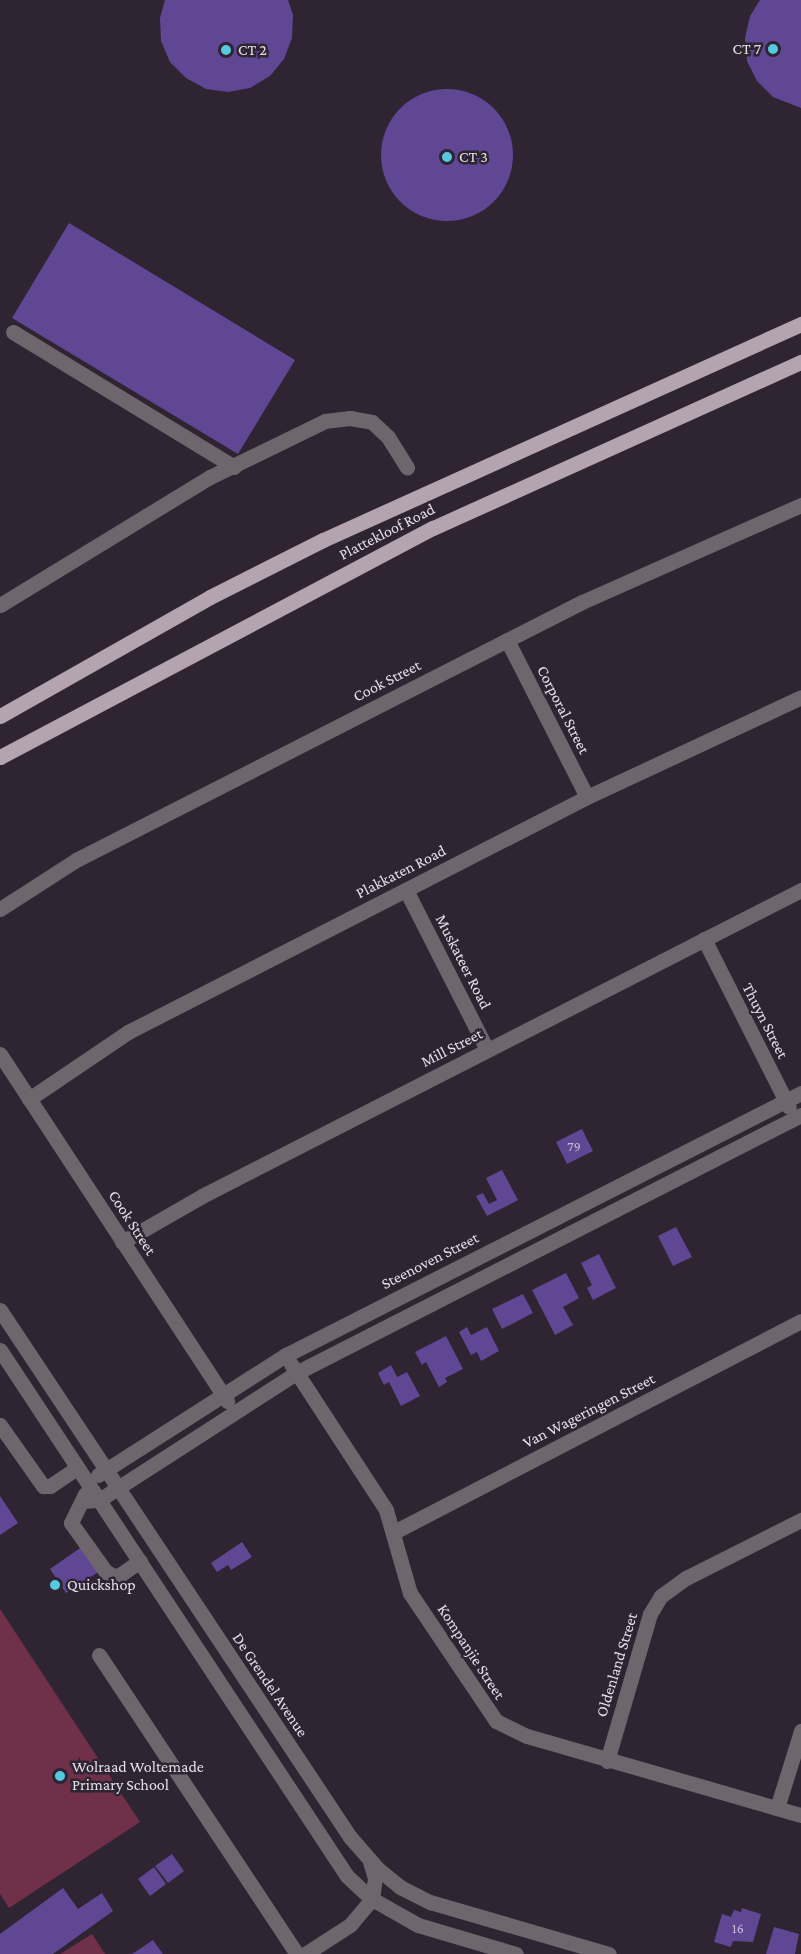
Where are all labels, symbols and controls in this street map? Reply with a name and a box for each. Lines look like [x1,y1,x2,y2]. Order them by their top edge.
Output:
place label: CT 7 [732,39,761,59]
place label: CT 2 [238,40,267,60]
marker: CT 7 [766,42,780,56]
marker: CT 2 [219,43,233,57]
place label: CT 3 [459,147,488,167]
marker: CT 3 [440,150,454,164]
street label: Plattekloof Road [336,500,438,564]
street label: Cook Street [350,656,424,706]
street label: Corporal Street [532,663,594,757]
street label: Plakkaten Road [353,841,449,903]
street label: Muskateer Road [431,912,495,1012]
street label: Thuyn Street [738,980,792,1062]
street label: Mill Street [418,1024,486,1072]
house number: 79 [567,1138,581,1154]
street label: Cook Street [104,1187,160,1259]
street label: Steenoven Street [378,1228,482,1294]
street label: Van Wageringen Street [520,1369,658,1453]
place label: Quickshop [67,1575,136,1595]
marker: Quickshop [48,1578,62,1592]
street label: Kompanjie Street [433,1601,509,1703]
street label: Oldenland Street [592,1611,642,1719]
street label: De Grendel Avenue [228,1629,312,1741]
place label: Wolraad Woltemade Primary School [72,1757,204,1795]
marker: Wolraad Woltemade Primary School [53,1769,67,1783]
house number: 16 [732,1920,744,1936]

